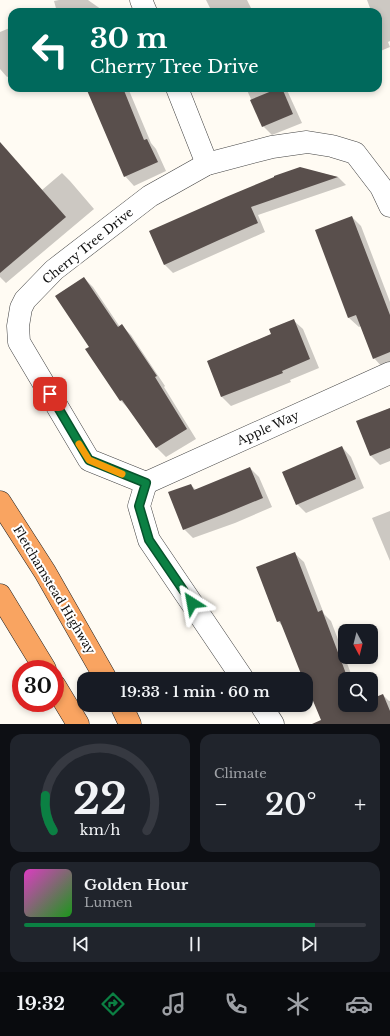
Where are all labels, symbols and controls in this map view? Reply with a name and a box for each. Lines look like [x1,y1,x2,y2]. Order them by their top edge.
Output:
text: 30 m [90,21,167,56]
icon: left [24,24,76,76]
text: Cherry Tree Drive [90,56,259,78]
street label: Cherry Tree Drive [39,204,136,287]
pin [33,377,67,411]
icon: arrive [39,383,61,405]
street label: Apple Way [233,407,301,448]
street label: Fletchamstead Highway [10,523,99,657]
position arrow [171,582,213,624]
north arrow [338,624,378,664]
map controls [338,624,378,712]
speed limit sign: 30 [12,660,64,712]
button: search [338,672,378,712]
text: 19:33 · 1 min · 60 m [120,682,270,701]
text: Climate [214,765,267,782]
text: 22 [73,774,127,825]
text: 20° [265,786,317,823]
text: − [214,791,228,818]
text: + [354,791,366,818]
text: km/h [80,821,120,839]
text: Golden Hour [84,875,188,894]
text: Lumen [84,894,133,911]
icon: previous [70,933,92,955]
icon: pause [184,933,206,955]
icon: next [298,933,320,955]
icon: directions [99,990,127,1018]
icon: music [160,990,188,1018]
icon: phone [222,990,250,1018]
icon: climate [284,990,312,1018]
icon: car [345,990,373,1018]
text: 19:32 [17,993,65,1015]

